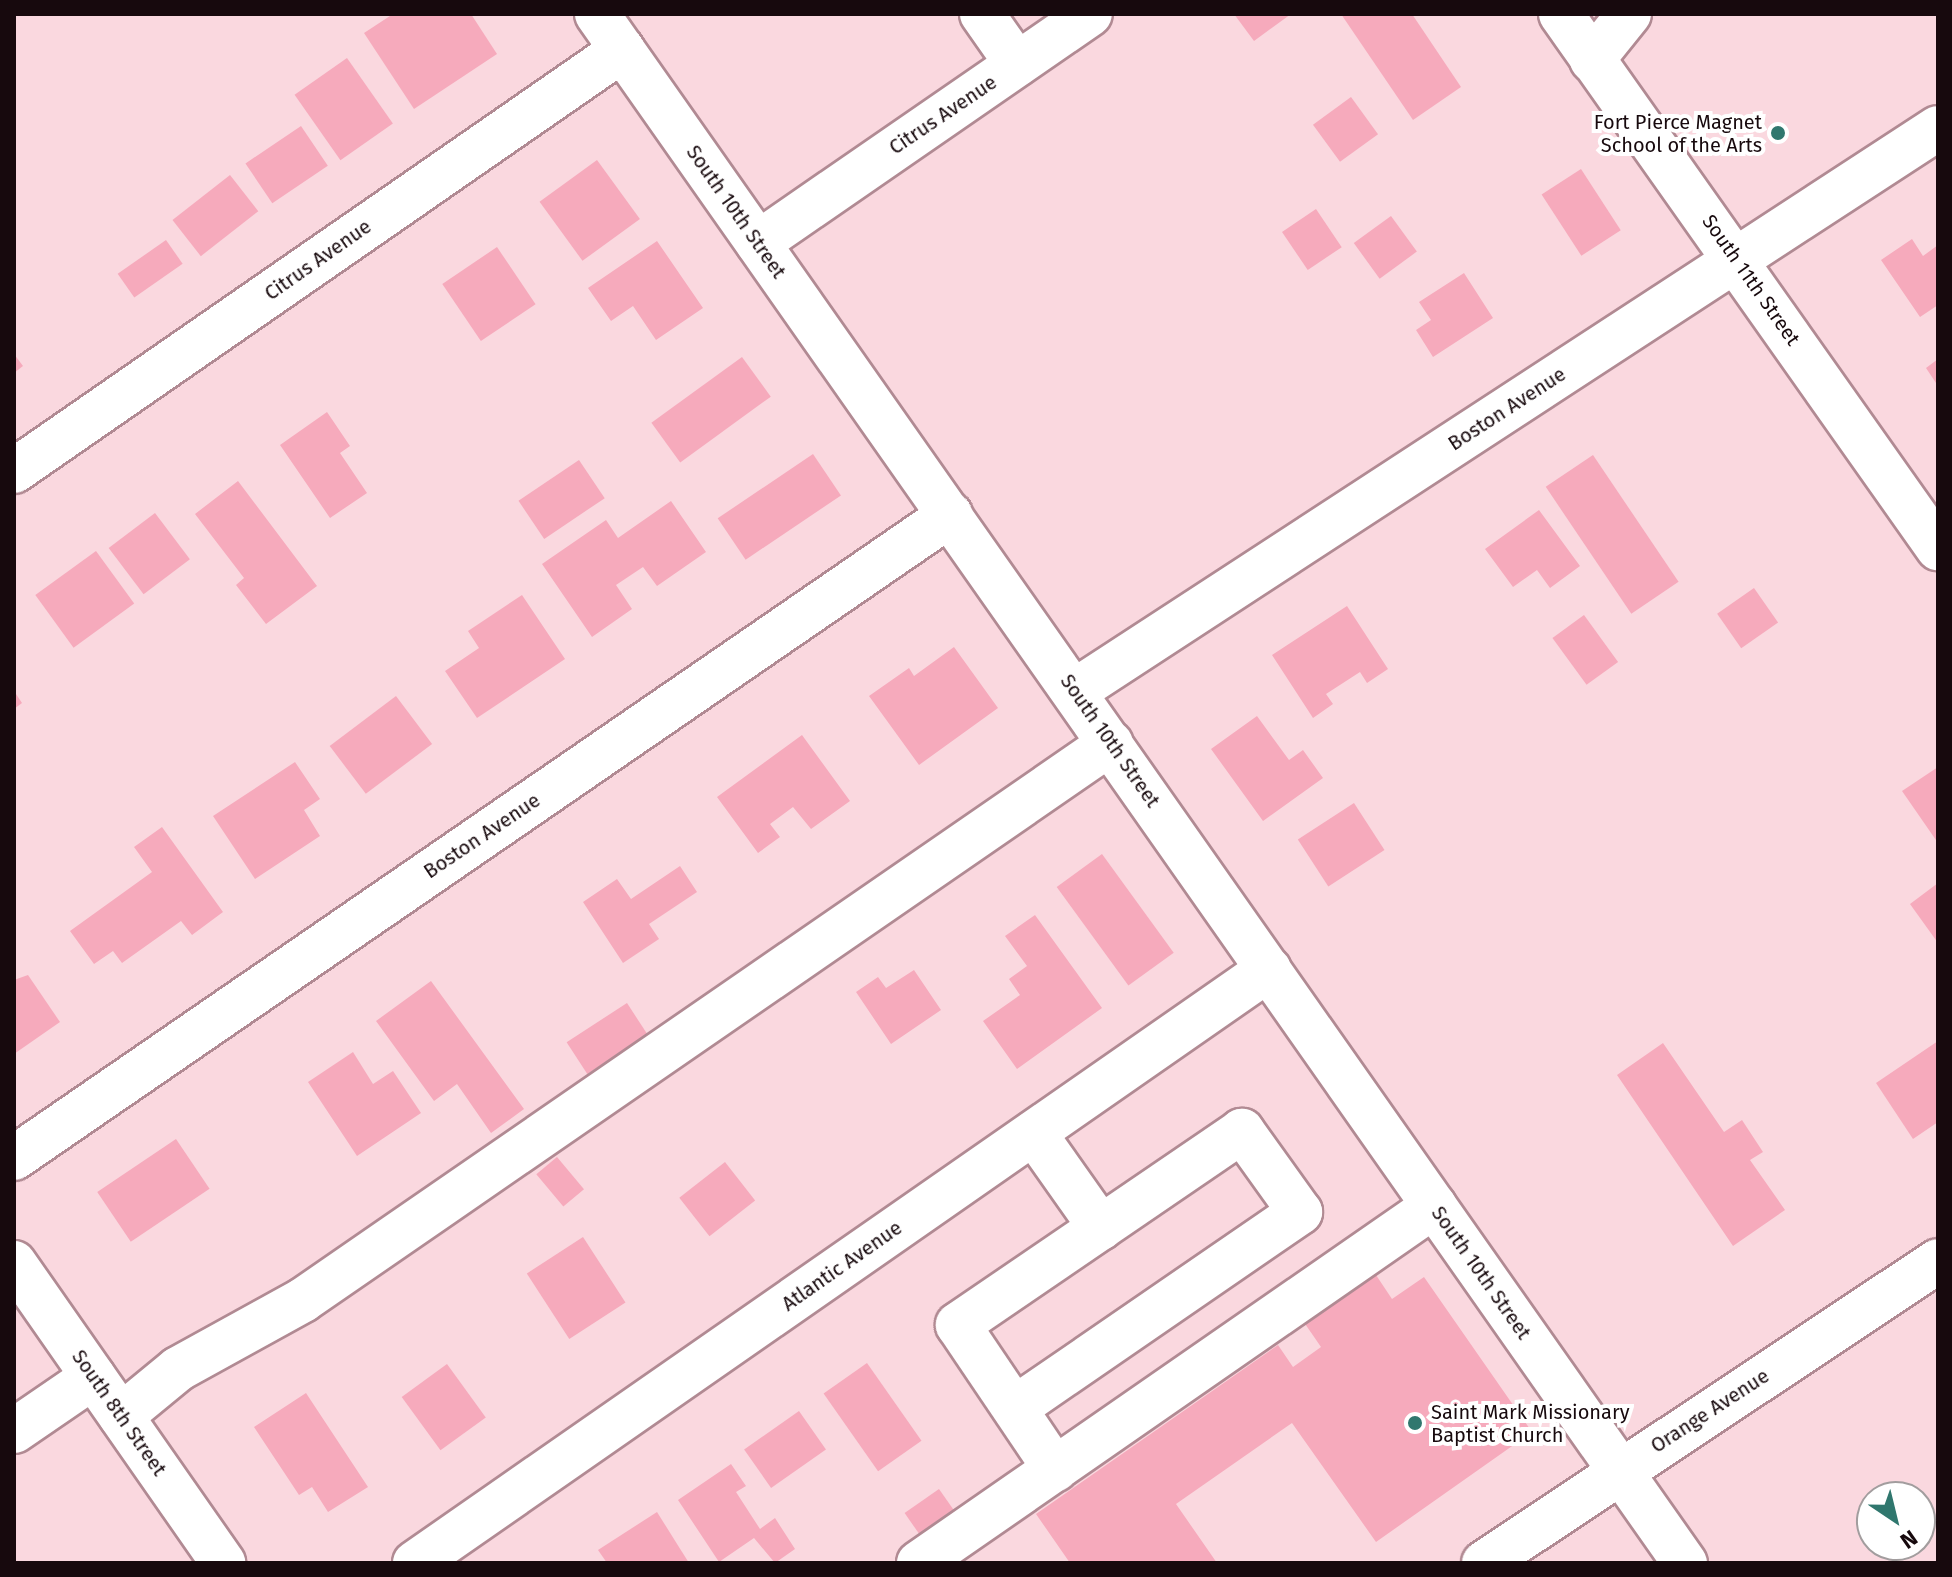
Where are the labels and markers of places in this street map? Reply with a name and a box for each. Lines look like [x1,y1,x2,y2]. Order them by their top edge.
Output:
place label: Fort Pierce Magnet School of the Arts [1594,110,1762,157]
marker: Fort Pierce Magnet School of the Arts [1769,124,1787,142]
place label: Saint Mark Missionary Baptist Church [1431,1400,1630,1447]
marker: Saint Mark Missionary Baptist Church [1406,1414,1424,1432]

